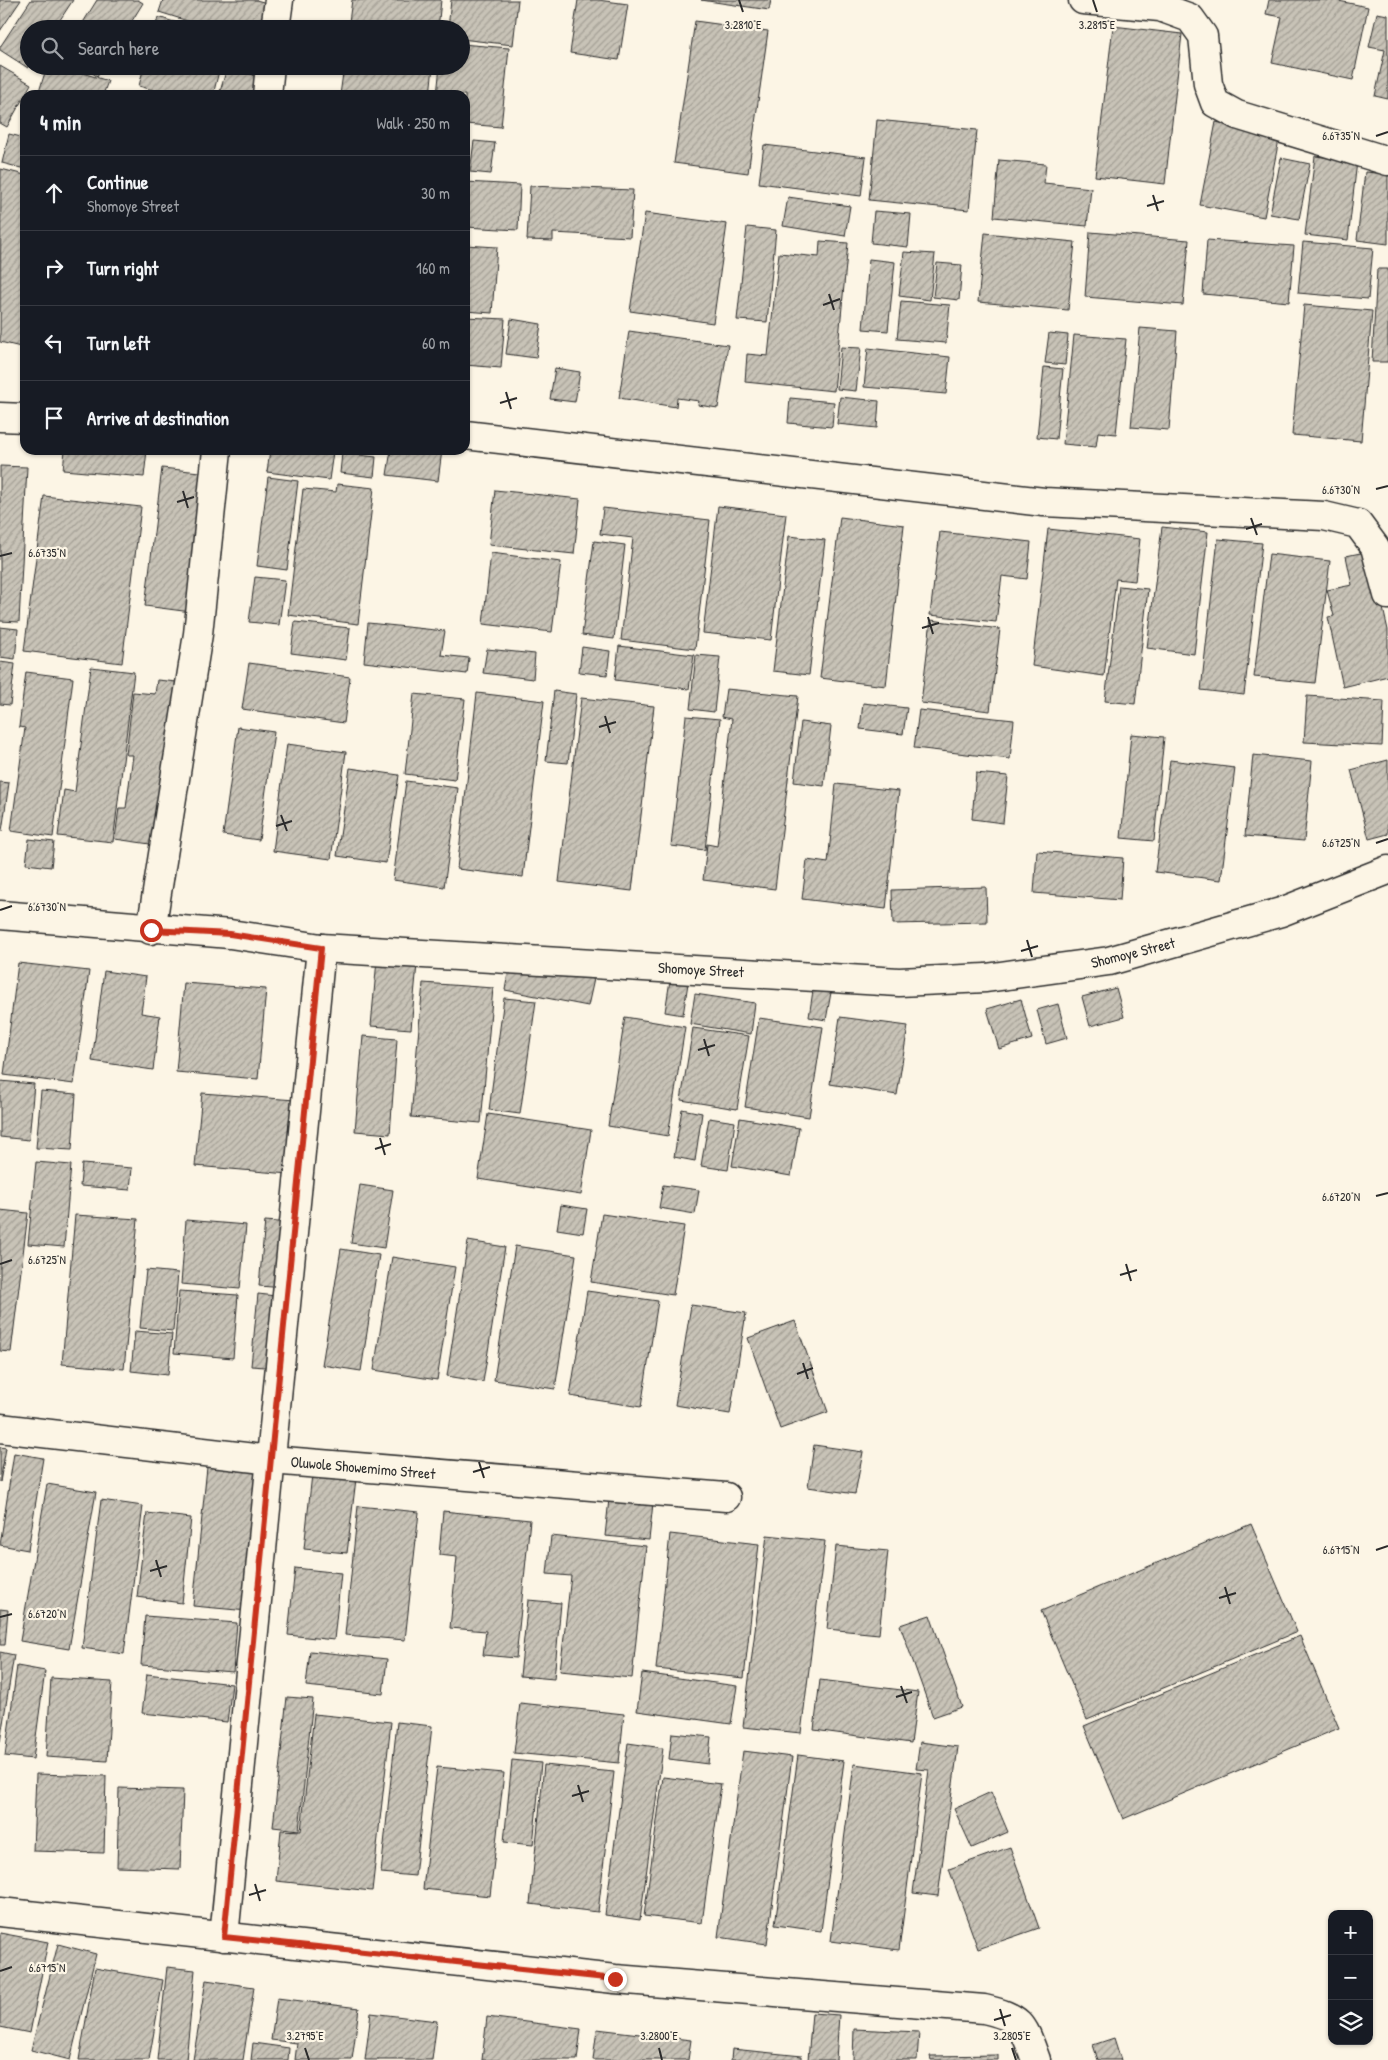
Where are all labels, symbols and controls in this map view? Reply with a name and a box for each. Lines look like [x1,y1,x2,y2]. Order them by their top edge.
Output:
text: 3.2810°E [725,16,762,33]
text: 3.2815°E [1079,16,1116,33]
search box [20,20,470,75]
icon: search [38,34,66,62]
text: Search here [78,35,159,61]
text: 4 min [40,108,81,137]
text: Walk · 250 m [376,112,450,134]
text: 6.6735°N [1322,127,1360,144]
text: Continue [87,169,148,195]
icon: ahead [40,179,68,207]
text: 30 m [421,182,450,204]
text: Shomoye Street [87,195,179,217]
icon: right [40,254,68,282]
text: Turn right [87,255,158,281]
text: 160 m [416,257,450,279]
icon: left [40,329,68,357]
text: Turn left [87,330,150,356]
text: 60 m [422,332,450,354]
icon: arrive [40,404,68,432]
text: Arrive at destination [87,405,229,431]
text: 6.6730°N [1322,481,1360,498]
text: 6.6735°N [28,544,66,561]
text: 6.6725°N [1322,834,1360,851]
text: 6.6730°N [28,898,66,915]
route start [140,919,163,942]
street label: Shomoye Street [1089,932,1178,973]
street label: Shomoye Street [657,957,745,982]
text: 6.6720°N [1322,1188,1360,1205]
text: 6.6725°N [28,1251,66,1268]
street label: Oluwole Showemimo Street [290,1451,437,1484]
text: 6.6715°N [1323,1541,1359,1558]
text: 6.6720°N [28,1605,66,1622]
map controls [1328,1910,1373,2045]
button: + [1328,1910,1373,1955]
button: − [1328,1955,1373,2000]
text: 6.6715°N [29,1959,65,1976]
route end [604,1968,627,1991]
button: layers [1328,2000,1373,2045]
text: 3.2795°E [286,2027,324,2044]
text: 3.2800°E [640,2027,678,2044]
text: 3.2805°E [993,2027,1031,2044]

